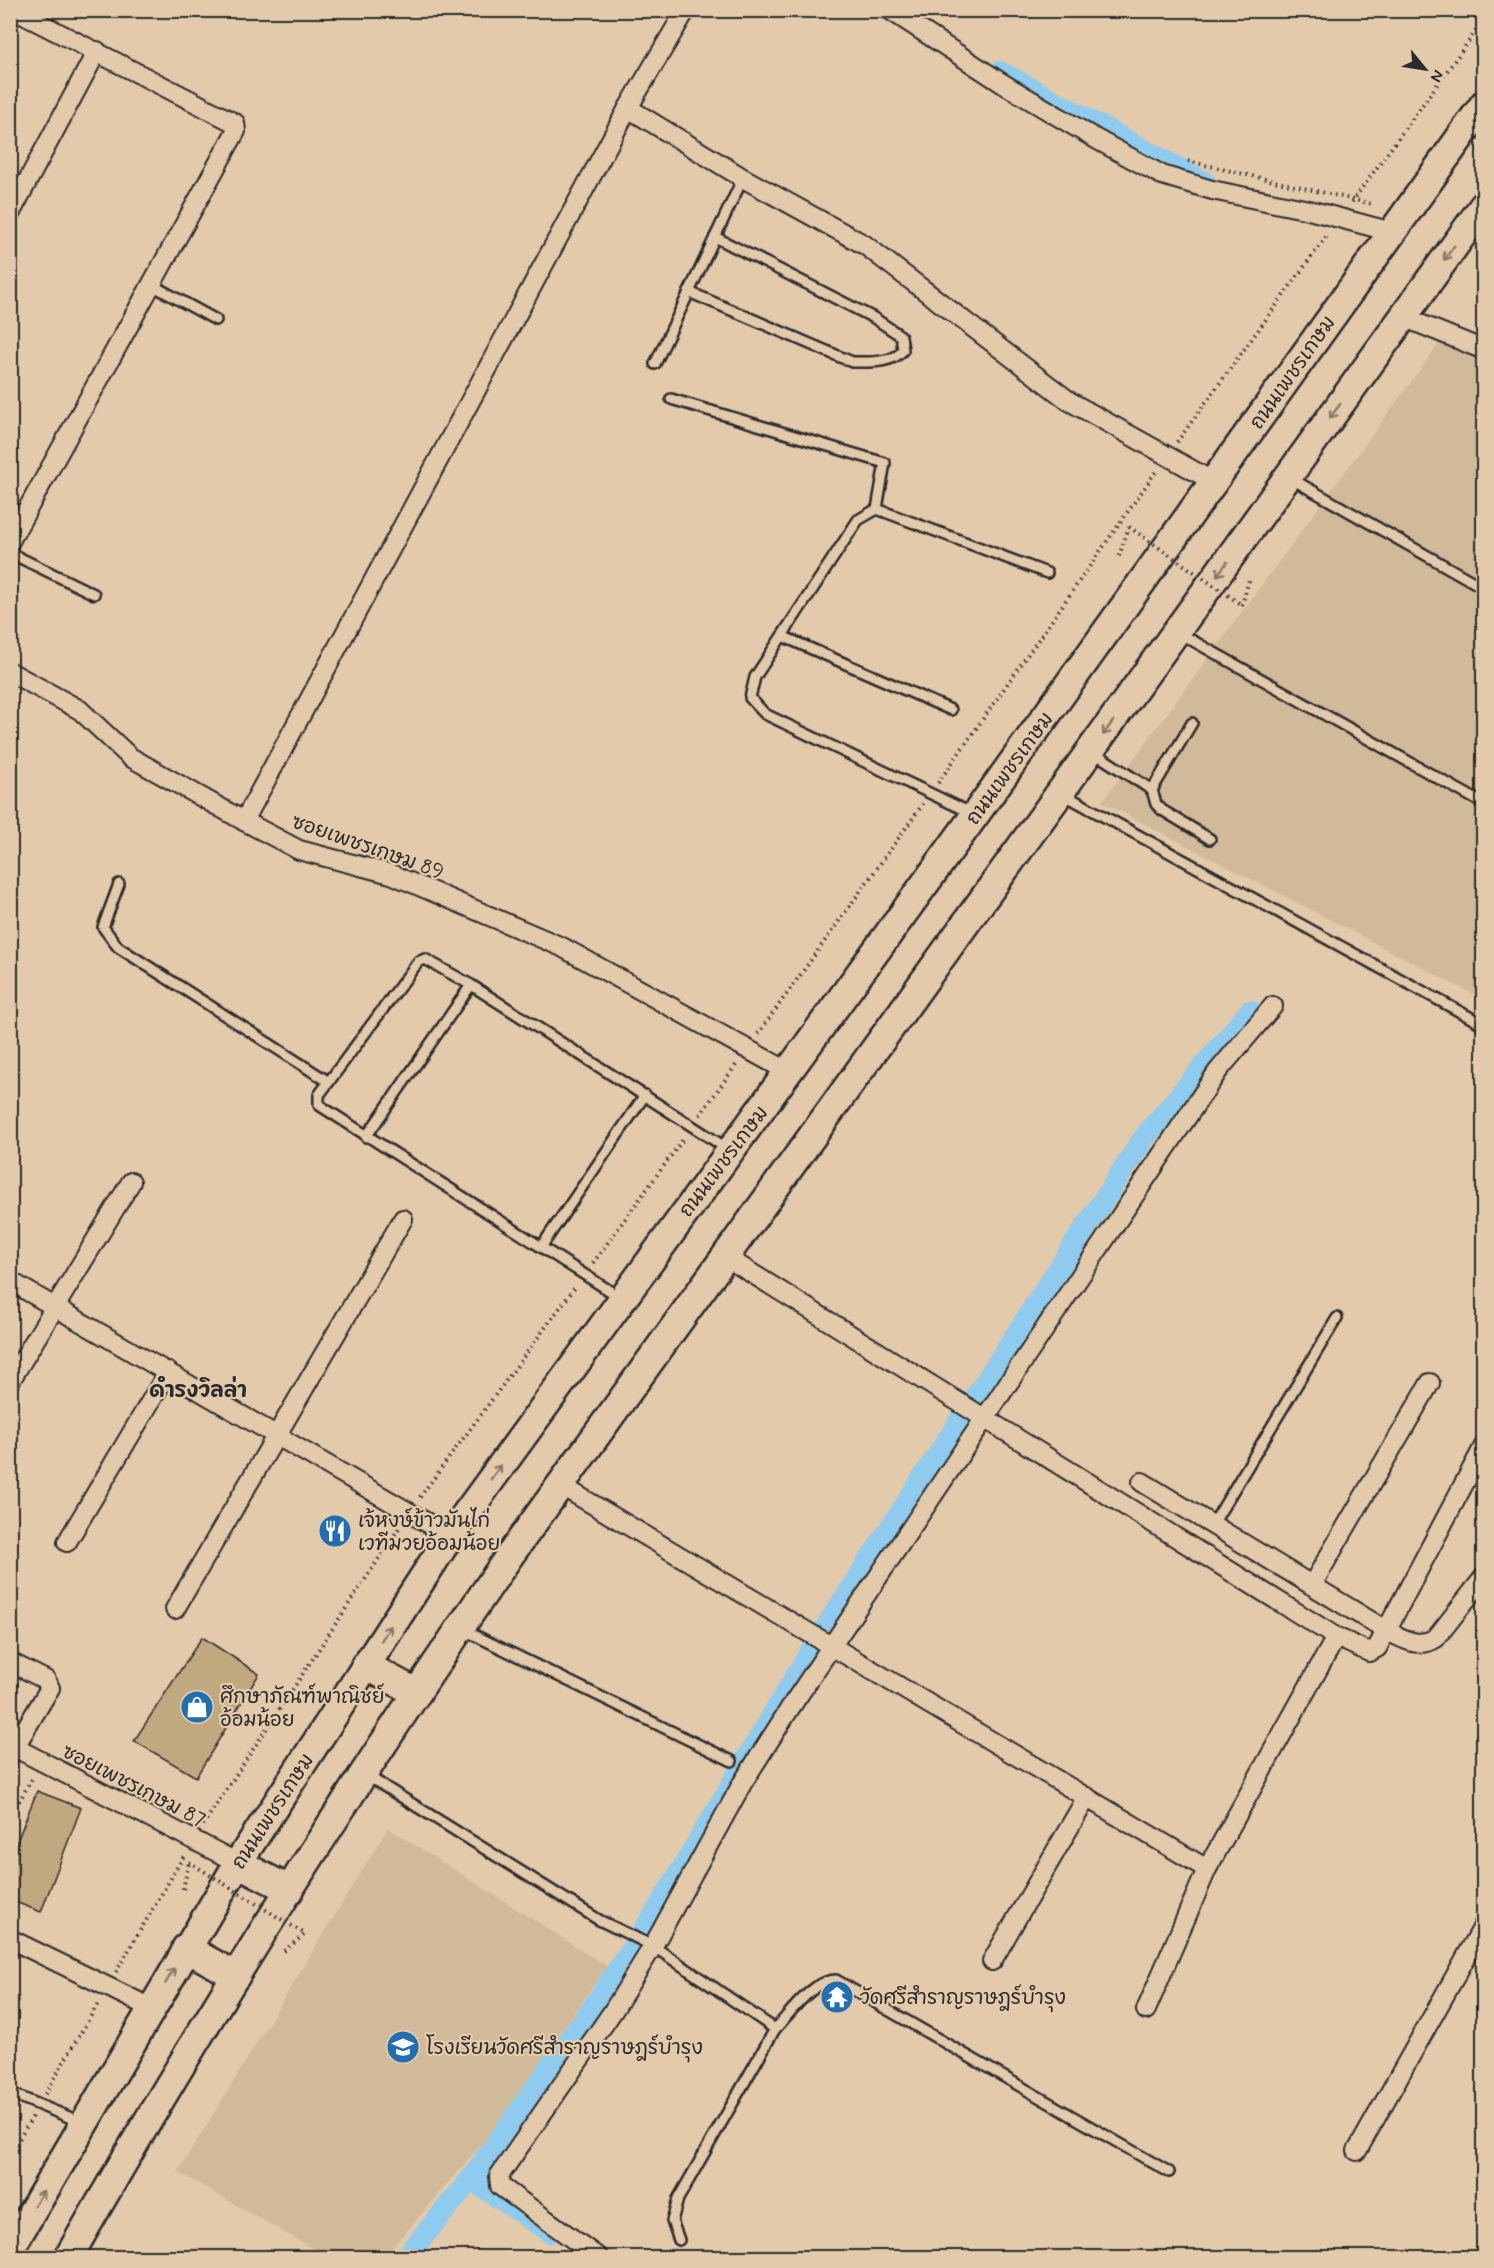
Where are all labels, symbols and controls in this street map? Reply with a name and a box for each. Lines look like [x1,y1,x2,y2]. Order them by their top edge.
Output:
north arrow [1395,39,1455,99]
text: N [1425,66,1448,86]
one-way arrow [1443,244,1455,260]
street label: ถนนเพชรเกษม [1244,311,1342,435]
one-way arrow [1329,402,1341,418]
one-way arrow [1216,561,1228,577]
street label: ถนนเพชรเกษม [960,707,1060,831]
one-way arrow [1102,719,1114,735]
street label: ซอยเพชรเกษม 89 [288,809,447,886]
street label: ถนนเพชรเกษม [673,1101,775,1223]
district label: ดำรงวิลล่า [149,1375,247,1405]
one-way arrow [490,1464,502,1480]
place label: เจ้หงษ์ข้าวมันไก่ เวทีมวยอ้อมน้อย [358,1507,500,1558]
restaurant icon: เจ้หงษ์ข้าวมันไก่ เวทีมวยอ้อมน้อย [317,1513,353,1549]
one-way arrow [380,1625,392,1642]
place label: ศึกษาภัณฑ์พาณิชย์ อ้อมน้อย [220,1683,385,1734]
shop icon: ศึกษาภัณฑ์พาณิชย์ อ้อมน้อย [179,1689,215,1725]
street label: ซอยเพชรเกษม 87 [57,1739,210,1834]
street label: ถนนเพชรเกษม [226,1749,321,1875]
one-way arrow [165,1968,177,1985]
temple icon: วัดศรีสําราญราษฎร์บํารุง [819,1979,855,2015]
place label: วัดศรีสําราญราษฎร์บํารุง [860,1984,1066,2013]
school or university icon: โรงเรียนวัดศรีสําราญราษฎร์บํารุง [385,2029,421,2065]
place label: โรงเรียนวัดศรีสําราญราษฎร์บํารุง [426,2034,703,2063]
one-way arrow [34,2190,46,2207]

